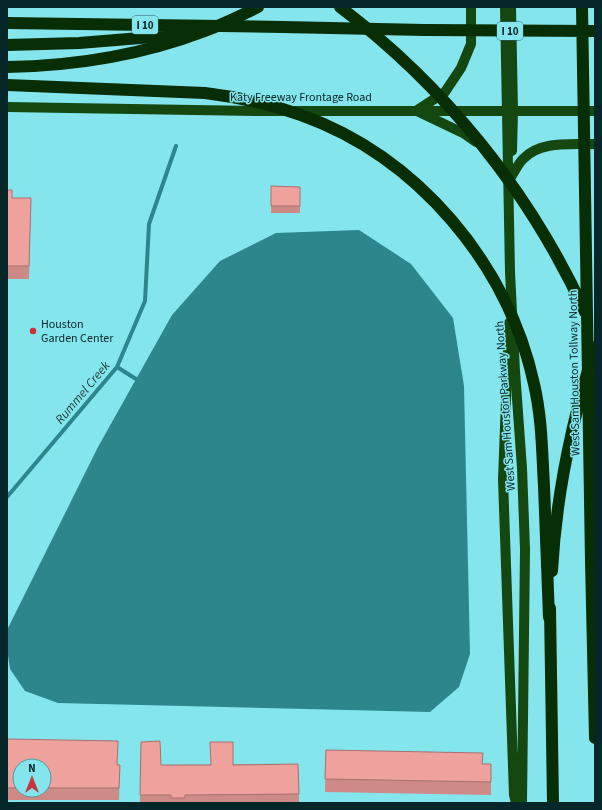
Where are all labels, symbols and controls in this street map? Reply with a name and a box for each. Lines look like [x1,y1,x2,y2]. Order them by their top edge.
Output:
road number: I 10 [132,16,158,34]
road number: I 10 [497,22,523,40]
street label: Katy Freeway Frontage Road [230,89,372,106]
street label: West Sam Houston Tollway North [565,290,584,456]
place label: Houston Garden Center [41,316,114,347]
street label: West Sam Houston Parkway North [491,320,520,492]
marker: Houston Garden Center [28,326,38,336]
water label: Rummel Creek [51,357,115,428]
north arrow [12,758,52,798]
text: N [28,761,36,776]

